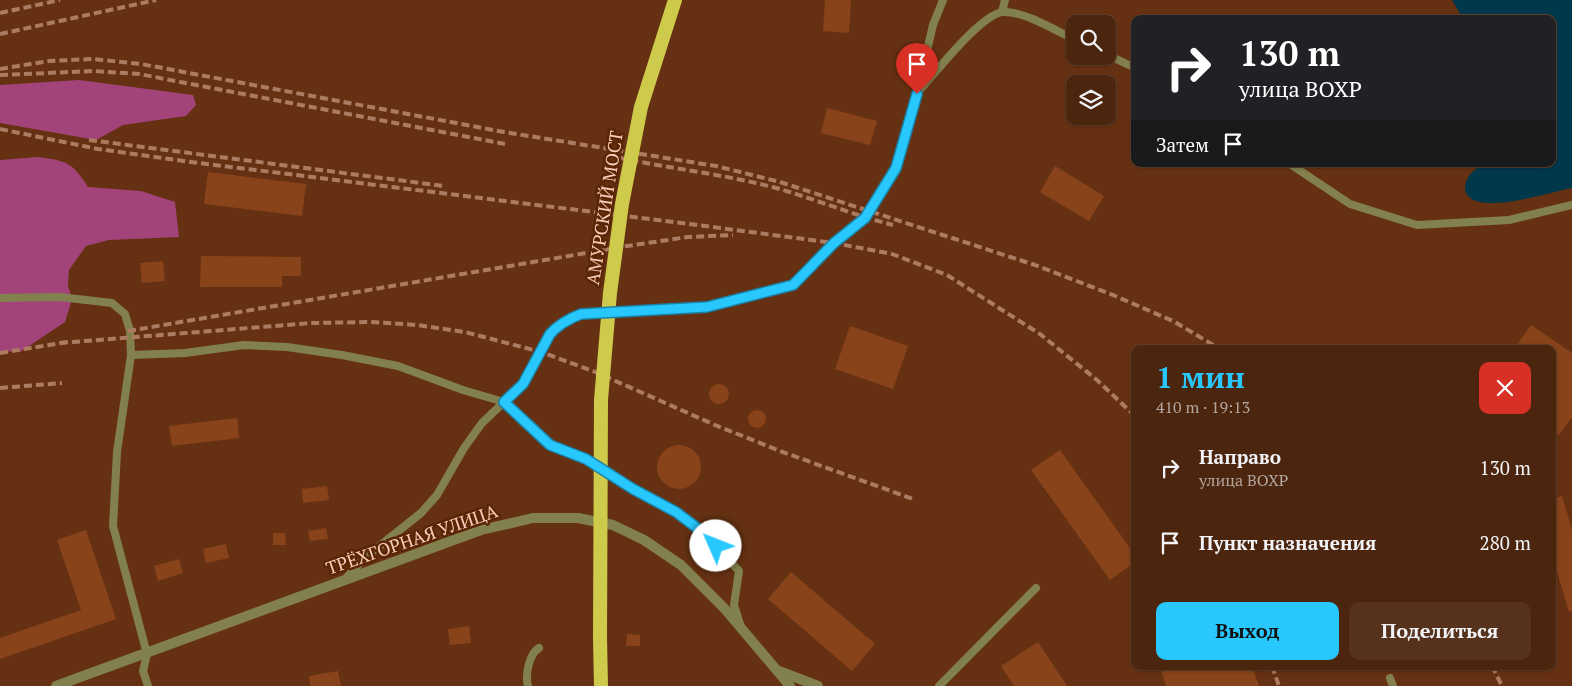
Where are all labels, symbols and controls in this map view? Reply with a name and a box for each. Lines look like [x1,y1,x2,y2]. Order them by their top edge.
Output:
map controls [1066,15,1116,125]
button: search [1066,15,1116,65]
text: 130 m [1239,30,1340,76]
icon: right [1156,35,1221,100]
pin [896,43,938,94]
icon: arrive [903,50,931,78]
text: улица ВОХР [1239,74,1362,103]
button: layers [1066,75,1116,125]
street label: АМУРСКИЙ МОСТ [580,129,628,287]
icon: arrive [1219,130,1247,158]
text: Затем [1156,132,1209,157]
text: 1 мин [1156,357,1245,397]
button: close [1479,362,1531,414]
text: 410 m · 19:13 [1156,396,1250,418]
text: Направо [1199,444,1281,469]
icon: right [1156,454,1184,482]
text: 130 m [1480,455,1531,480]
text: улица ВОХР [1199,469,1288,491]
street label: ТРЁХГОРНАЯ УЛИЦА [323,498,501,580]
position arrow [689,519,741,571]
icon: arrive [1156,529,1184,557]
text: Пункт назначения [1199,530,1376,555]
text: 280 m [1480,530,1531,555]
button: Выход [1156,602,1339,660]
button: Поделиться [1349,602,1531,660]

